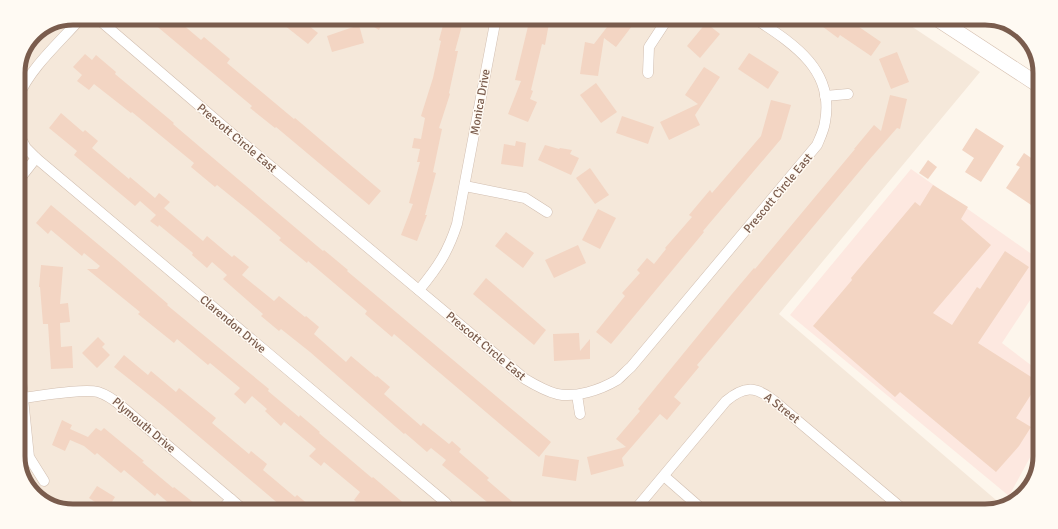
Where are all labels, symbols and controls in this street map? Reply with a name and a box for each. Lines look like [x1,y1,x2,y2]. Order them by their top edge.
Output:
street label: Monica Drive [467,68,494,136]
street label: Prescott Circle East [194,101,280,176]
street label: Prescott Circle East [741,150,816,236]
street label: Clarendon Drive [196,292,269,357]
street label: Prescott Circle East [443,309,529,384]
street label: A Street [761,390,803,427]
street label: Plymouth Drive [109,394,179,456]

